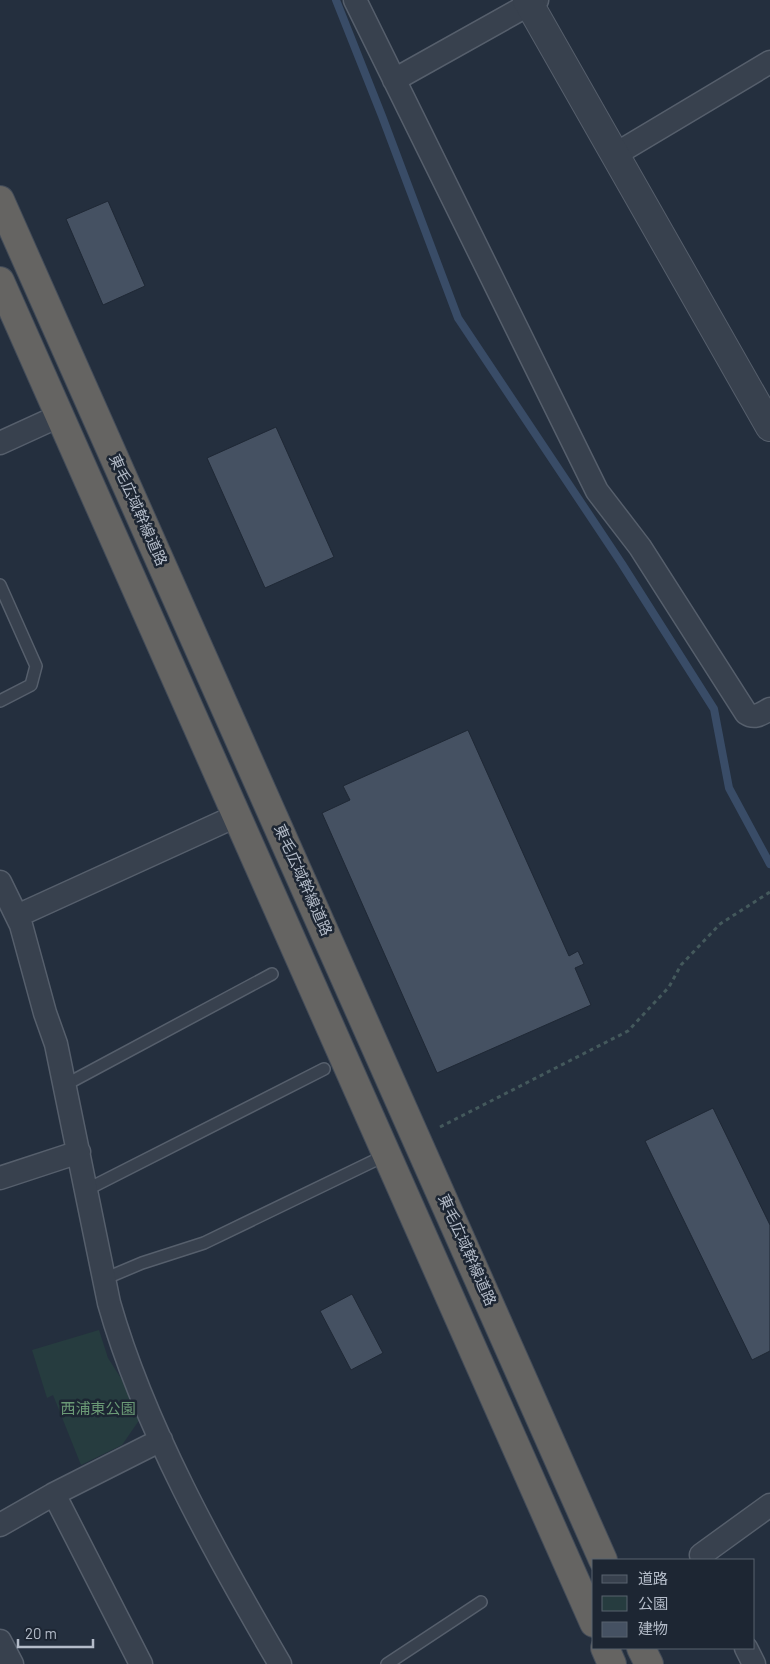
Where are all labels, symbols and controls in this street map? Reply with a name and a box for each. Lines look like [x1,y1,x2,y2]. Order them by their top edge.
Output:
street label: 東毛広域幹線道路 [106,451,172,568]
street label: 東毛広域幹線道路 [271,821,337,938]
street label: 東毛広域幹線道路 [435,1191,501,1308]
park label: 西浦東公園 [60,1399,136,1417]
legend [592,1559,755,1649]
text: 道路 [638,1569,668,1587]
text: 公園 [638,1594,668,1612]
scale bar [18,1616,92,1648]
text: 建物 [638,1619,668,1637]
text: 20 m [25,1624,57,1642]

